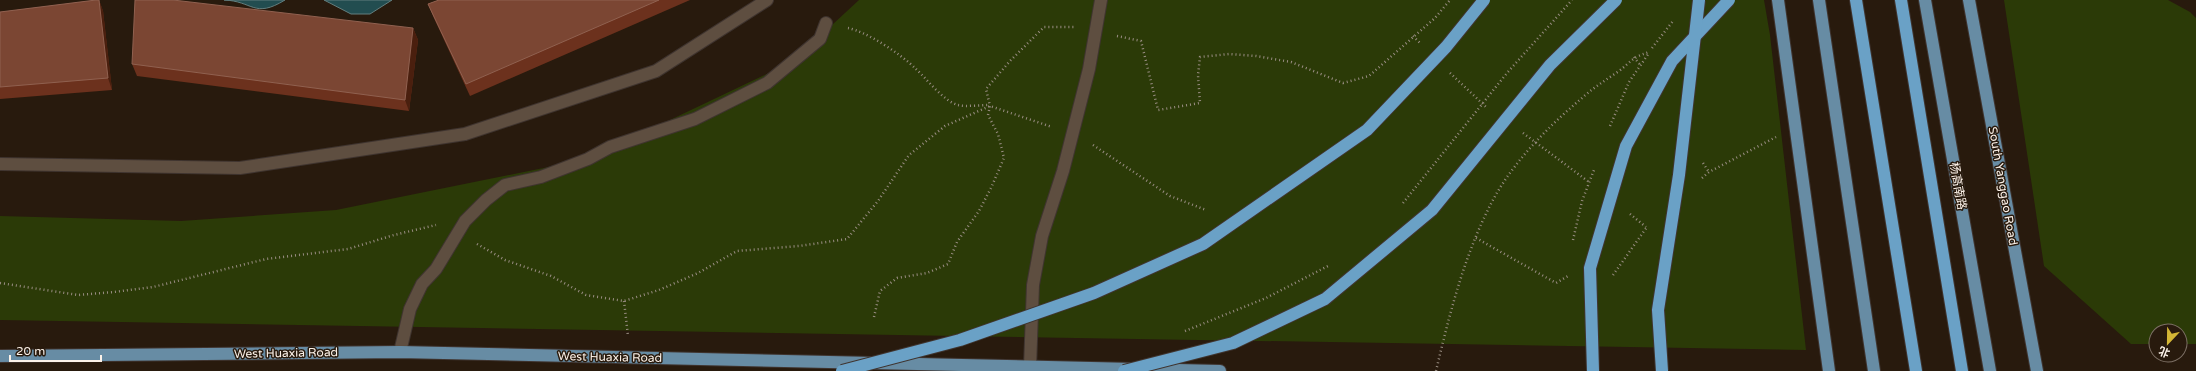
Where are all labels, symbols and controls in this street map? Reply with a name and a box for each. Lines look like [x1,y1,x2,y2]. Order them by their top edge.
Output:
street label: South Yanggao Road [1986,126,2020,246]
street label: 杨高南路 [1947,161,1969,211]
north arrow [2148,323,2188,363]
scale bar [10,337,101,363]
text: 20 m [16,344,45,358]
text: 北 [2157,344,2172,360]
street label: West Huaxia Road [234,345,338,361]
street label: West Huaxia Road [558,349,662,365]

